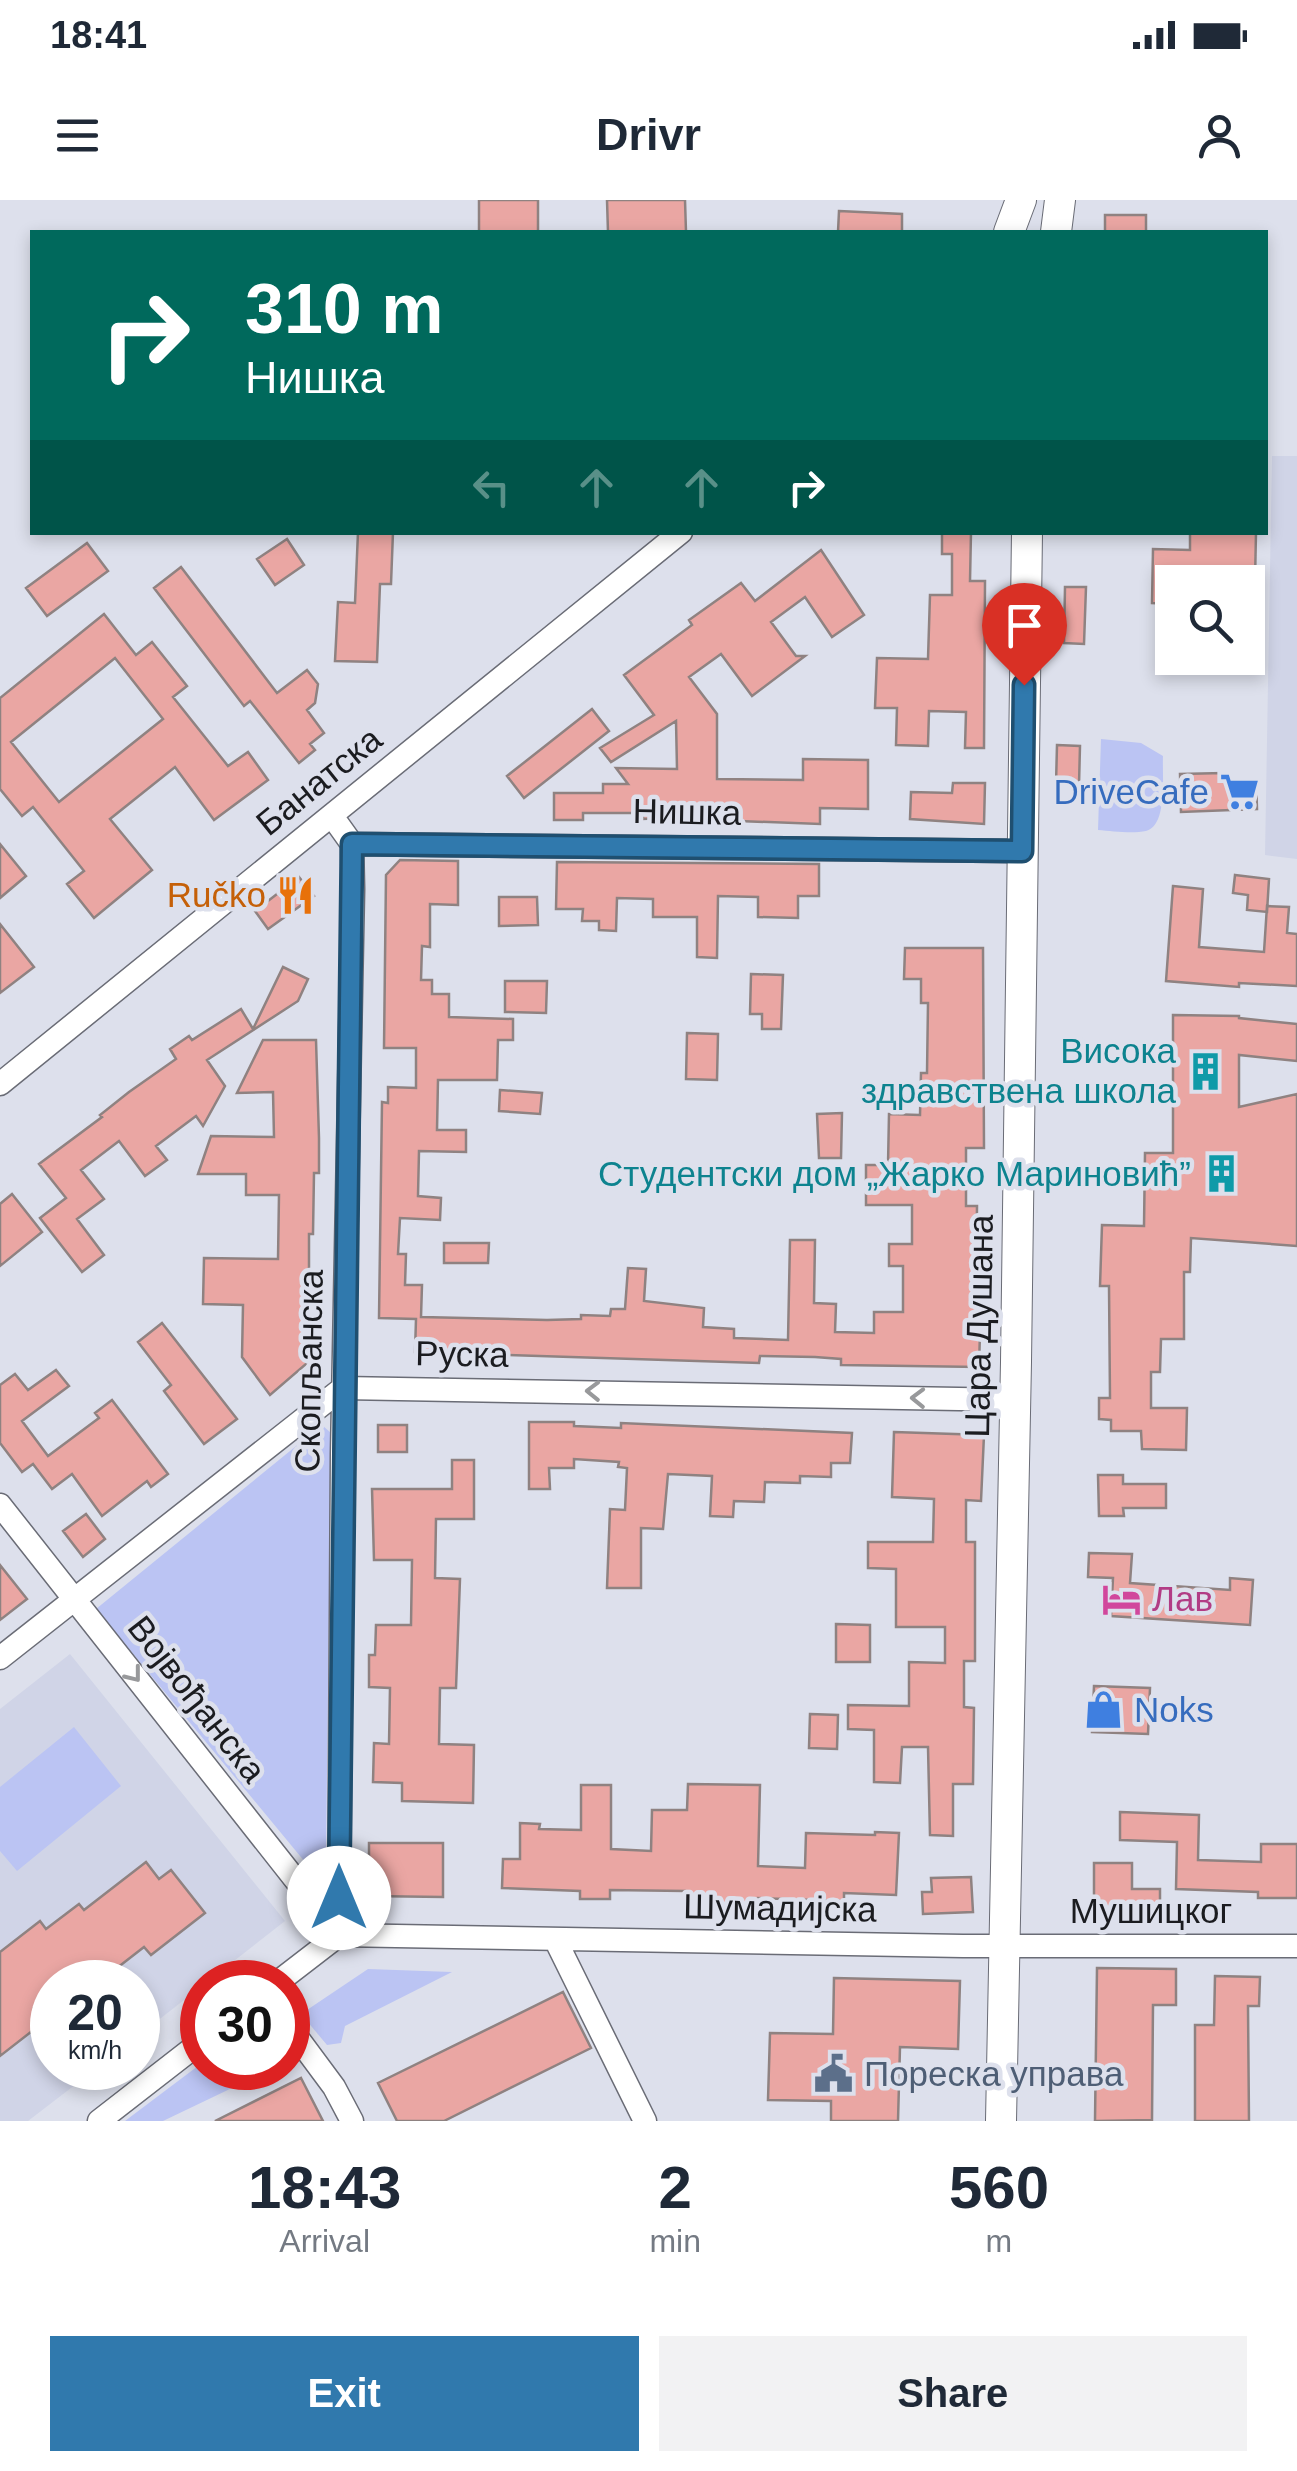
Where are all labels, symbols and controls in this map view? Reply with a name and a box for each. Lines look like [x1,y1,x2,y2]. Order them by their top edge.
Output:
text: 18:41 [50,14,147,56]
icon: menu [50,108,105,163]
icon: person [1192,108,1247,163]
text: Drivr [596,109,701,160]
icon: right [80,270,210,400]
text: 310 m [245,270,443,348]
text: Нишка [245,352,384,403]
icon: left [464,460,519,515]
icon: ahead [569,460,624,515]
icon: ahead [674,460,729,515]
icon: right [779,460,834,515]
map controls [1155,565,1265,675]
button: search [1155,565,1265,675]
pin [982,583,1067,686]
icon: arrive [997,598,1052,653]
street label: Банатска [248,718,389,843]
supermarket icon: DriveCafe [1218,771,1260,813]
place label: DriveCafe [1053,772,1209,811]
street label: Нишка [632,791,742,832]
restaurant icon: Ručko [275,874,317,916]
place label: Ručko [167,875,266,914]
place label: Висока здравствена школа [861,1031,1177,1110]
building icon: Висока здравствена школа [1185,1050,1227,1092]
building icon: Студентски дом „Жарко Мариновић” [1200,1153,1242,1195]
place label: Студентски дом „Жарко Мариновић” [598,1154,1191,1193]
street label: Цара Душана [957,1214,1000,1438]
street label: Скопљанска [287,1269,330,1473]
street label: Руска [415,1333,510,1374]
one-way arrow [584,1381,600,1402]
one-way arrow [909,1388,925,1409]
hotel icon: Лав [1101,1578,1143,1620]
place label: Лав [1152,1579,1213,1618]
street label: Војвођанска [121,1608,275,1790]
one-way arrow [122,1664,139,1682]
shop icon: Noks [1083,1689,1125,1731]
place label: Noks [1134,1690,1214,1729]
position arrow [287,1846,391,1950]
street label: Шумадијска [683,1886,878,1929]
street label: Мушицког [1070,1891,1232,1930]
speed limit sign: 30 [180,1960,310,2090]
text: 20 [67,1985,123,2041]
text: km/h [68,2036,122,2064]
public building icon: Пореска управа [813,2053,855,2095]
place label: Пореска управа [864,2054,1124,2093]
text: 18:43 [248,2154,401,2221]
text: 2 [658,2154,692,2221]
text: 560 [949,2154,1049,2221]
text: Arrival [279,2223,370,2259]
text: min [649,2223,701,2259]
text: m [986,2223,1012,2259]
button: Exit [50,2336,639,2451]
button: Share [659,2336,1247,2451]

